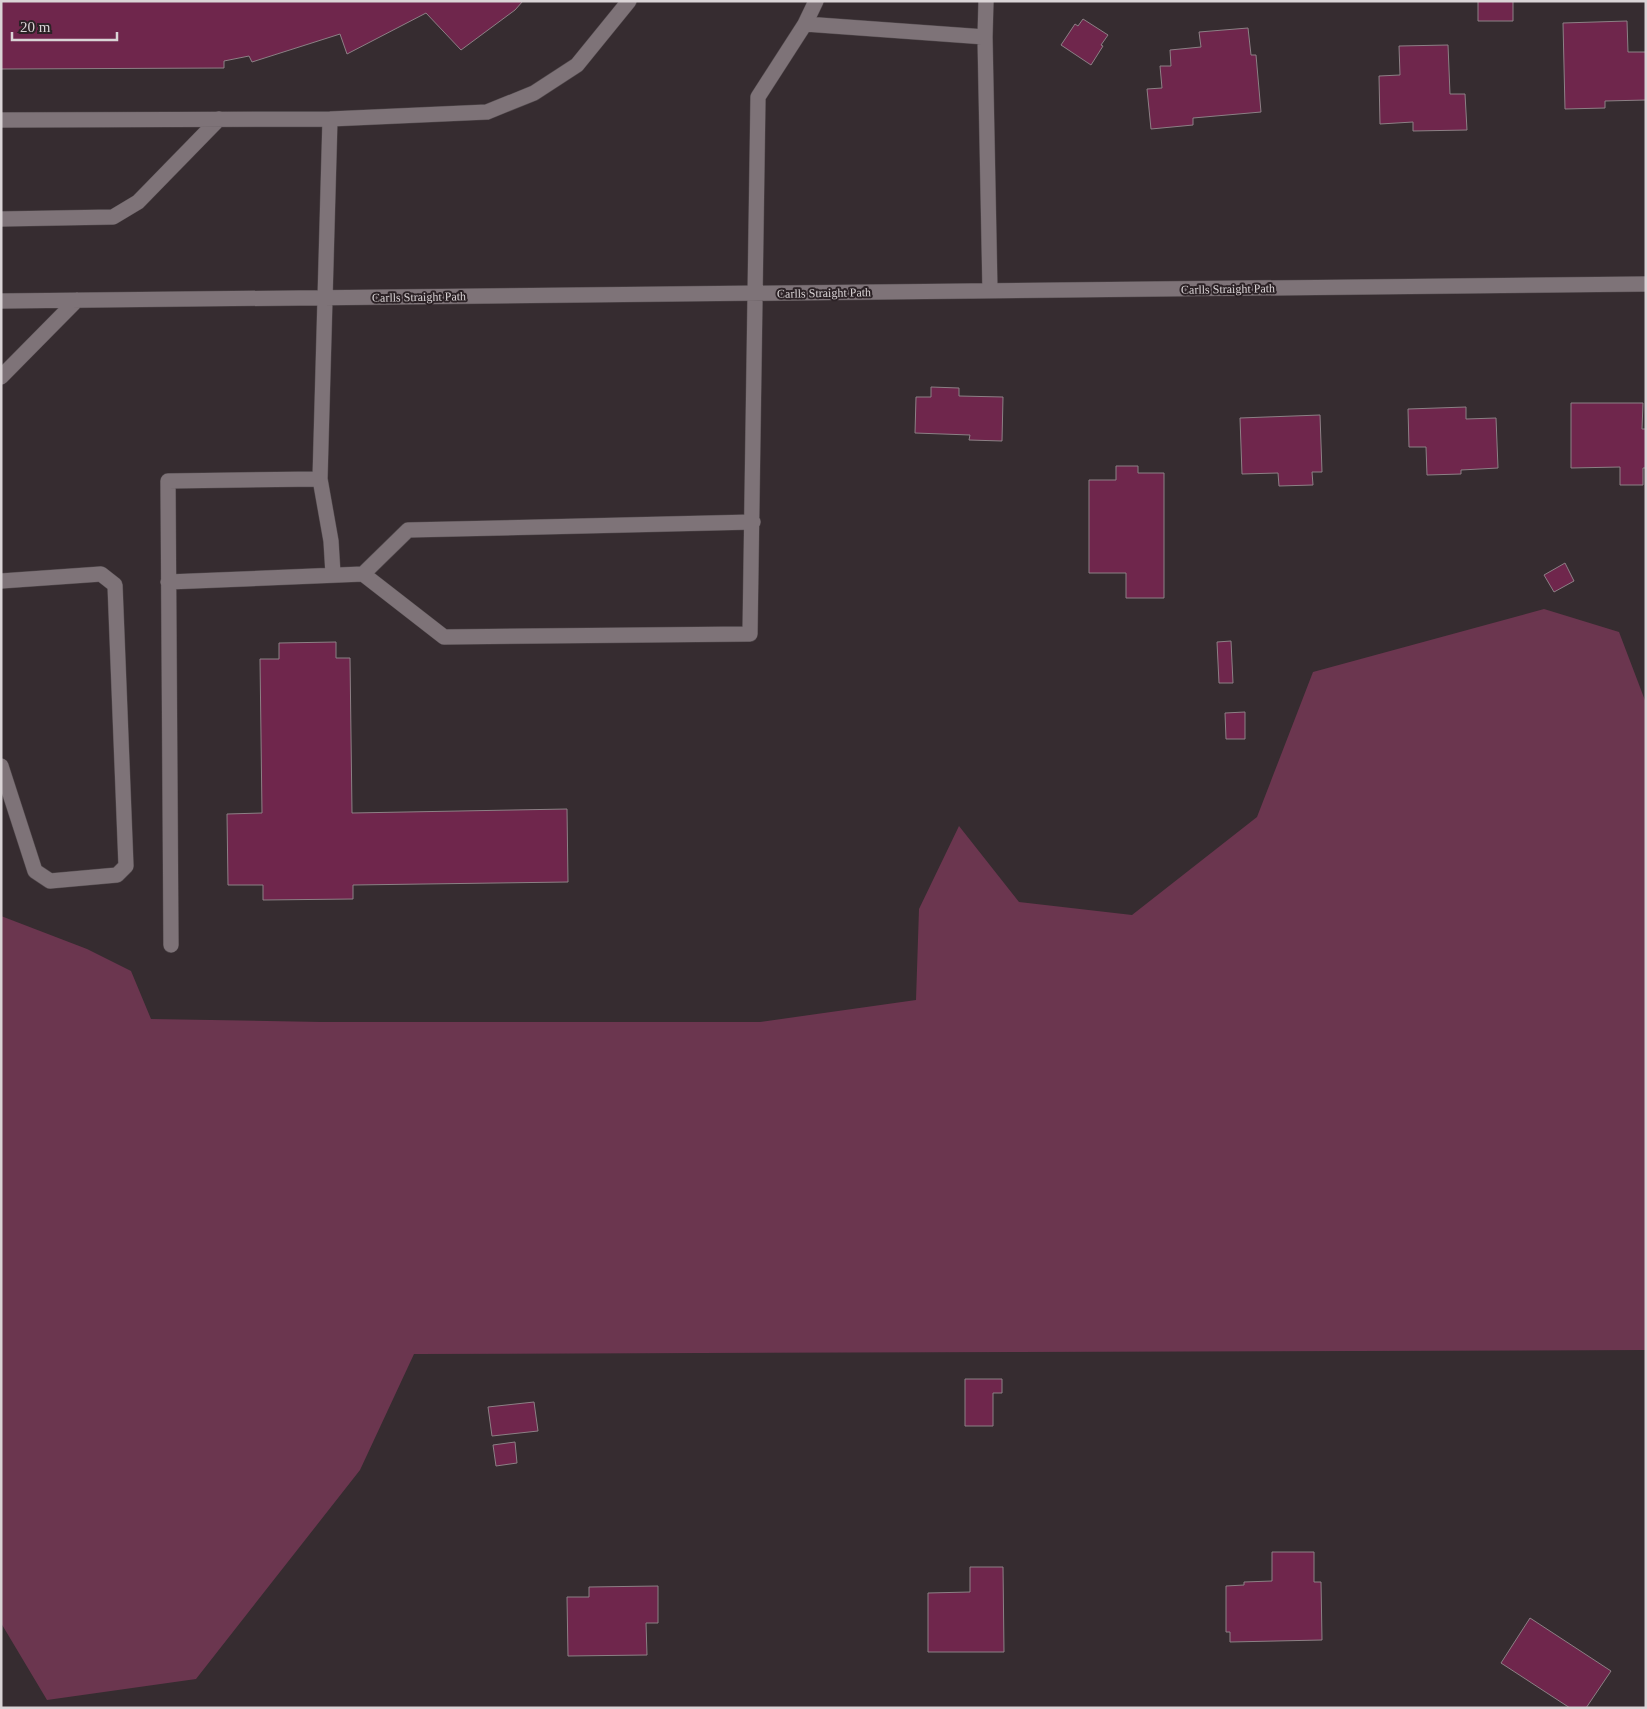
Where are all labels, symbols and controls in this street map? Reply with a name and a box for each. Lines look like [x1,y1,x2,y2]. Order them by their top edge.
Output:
scale bar [12,10,118,42]
text: 20 m [20,19,51,35]
street label: Carlls Straight Path [1181,281,1275,297]
street label: Carlls Straight Path [777,285,871,301]
street label: Carlls Straight Path [372,289,466,305]

